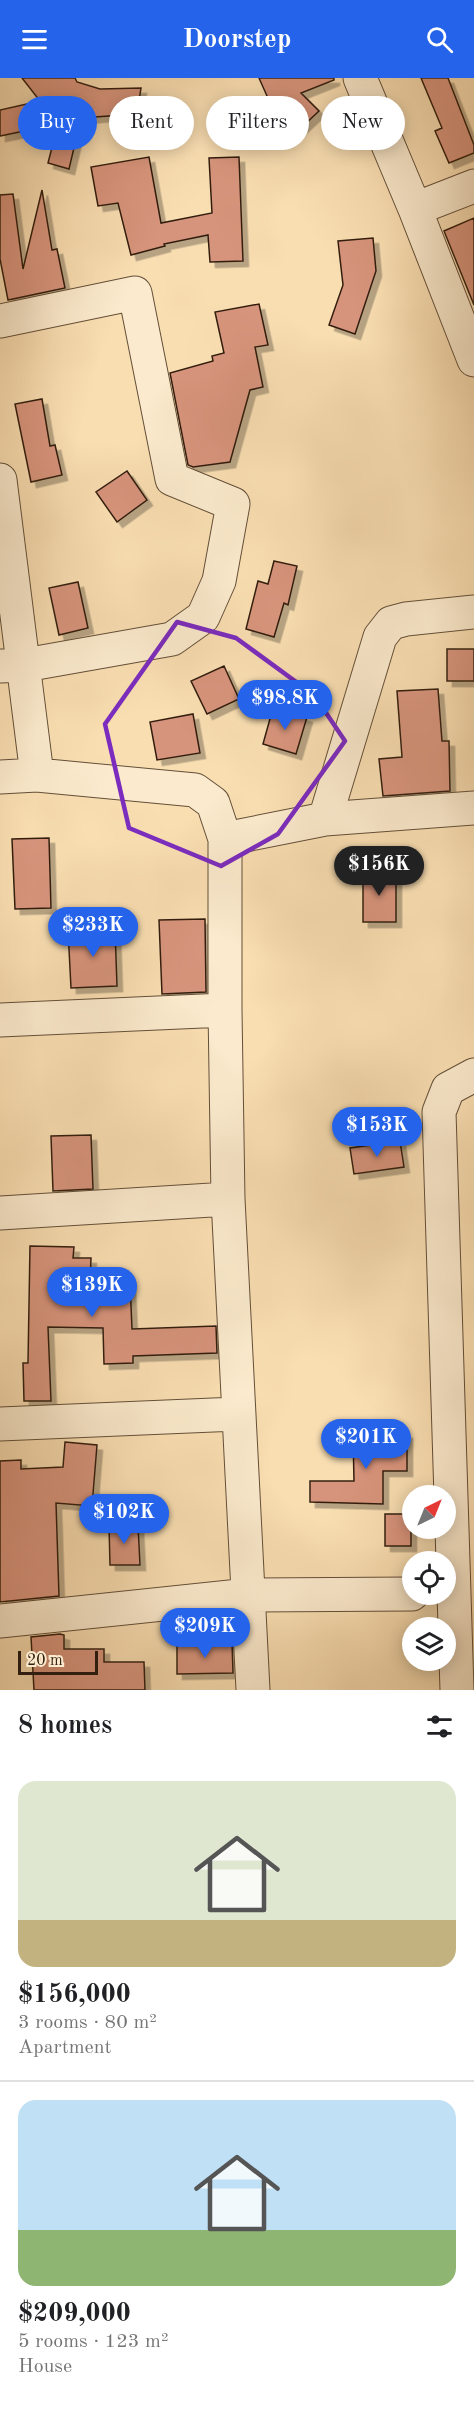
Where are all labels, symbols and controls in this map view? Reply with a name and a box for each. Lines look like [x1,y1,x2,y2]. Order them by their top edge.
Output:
icon: menu [18,23,51,56]
icon: search [423,23,456,56]
text: Doorstep [182,26,292,53]
chip: Buy [18,96,97,150]
chip: Rent [109,96,194,150]
chip: Filters [206,96,309,150]
chip: New [321,96,405,150]
pin: $98.8K [236,680,334,731]
text: $98.8K [251,689,319,709]
pin: $156K [337,846,421,897]
text: $156K [348,855,410,875]
pin: $233K [51,907,135,958]
text: $233K [62,916,124,936]
pin: $153K [335,1107,419,1158]
text: $153K [346,1116,408,1136]
pin: $139K [50,1267,134,1318]
text: $139K [61,1276,123,1296]
pin: $201K [324,1419,408,1470]
text: $201K [335,1428,397,1448]
north arrow [402,1485,456,1539]
map controls [402,1485,456,1671]
pin: $102K [82,1494,166,1545]
text: $102K [93,1503,155,1523]
button: locate [402,1551,456,1605]
pin: $209K [163,1608,247,1659]
text: $209K [174,1617,236,1637]
button: layers [402,1617,456,1671]
scale bar [18,1648,98,1676]
text: 20 m [27,1653,63,1669]
icon: filters [423,1710,456,1743]
text: 8 homes [18,1713,112,1739]
icon: home [183,1820,291,1928]
text: $156,000 [18,1982,131,2008]
text: 3 rooms · 80 m² [18,2013,157,2033]
text: Apartment [18,2038,112,2058]
icon: home [183,2139,291,2247]
text: $209,000 [18,2301,131,2327]
text: 5 rooms · 123 m² [18,2332,168,2352]
text: House [18,2357,72,2377]

